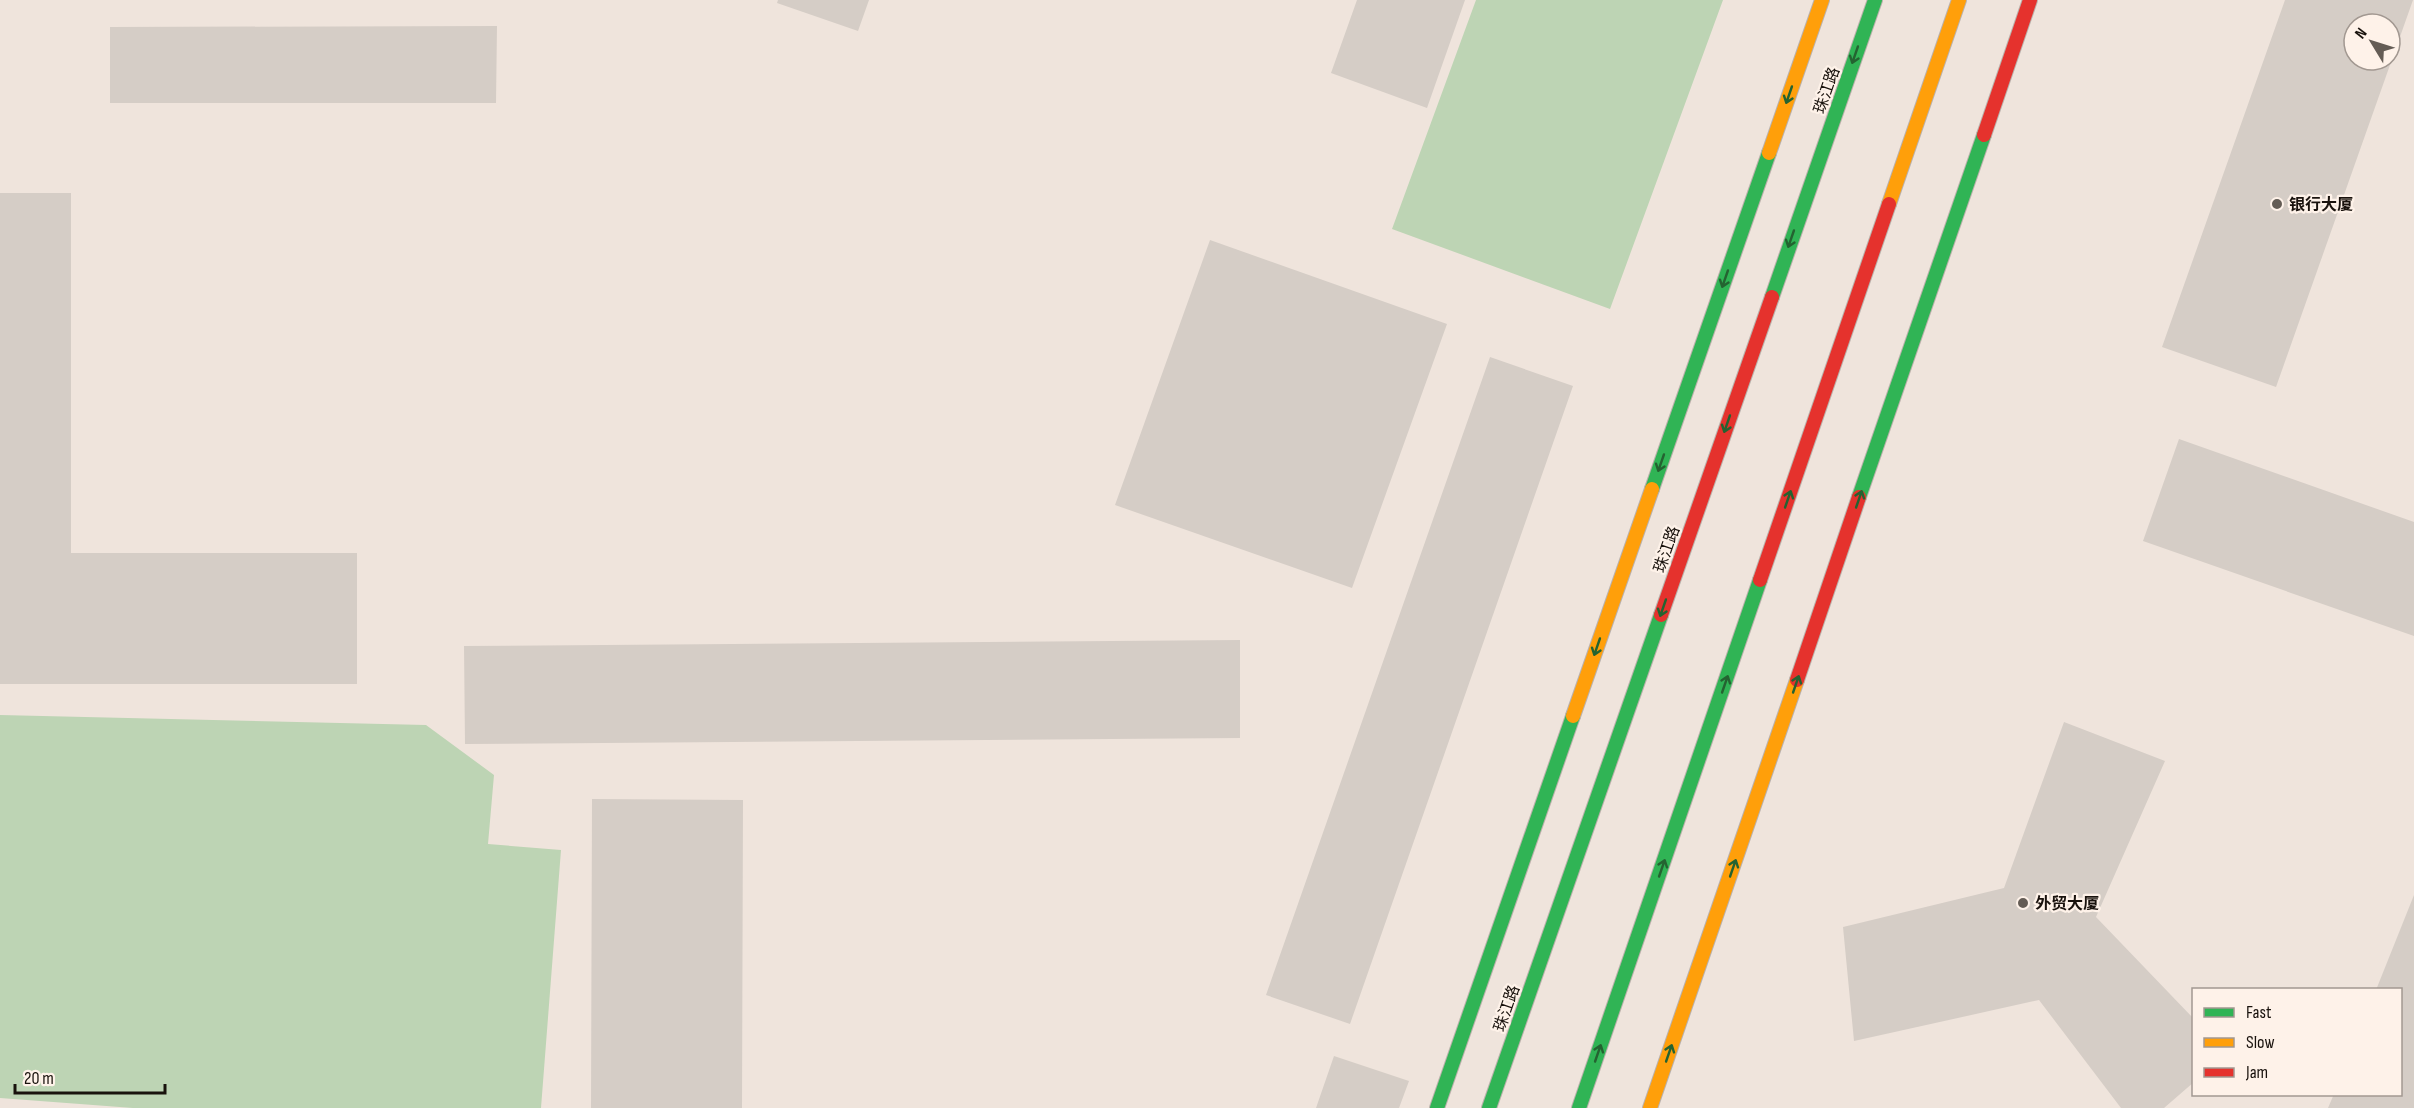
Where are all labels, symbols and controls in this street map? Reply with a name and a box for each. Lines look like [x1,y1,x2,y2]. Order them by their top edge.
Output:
north arrow [2342,12,2402,72]
text: N [2351,24,2371,43]
one-way arrow [1849,45,1860,64]
street label: 珠江路 [1811,65,1844,116]
one-way arrow [1783,85,1794,104]
place label: 银行大厦 [2289,196,2353,215]
marker: 银行大厦 [2270,197,2284,211]
one-way arrow [1785,229,1796,248]
one-way arrow [1719,269,1730,288]
one-way arrow [1721,414,1732,432]
one-way arrow [1655,453,1666,472]
one-way arrow [1783,490,1794,509]
one-way arrow [1854,490,1865,509]
street label: 珠江路 [1651,524,1684,575]
one-way arrow [1657,598,1668,617]
one-way arrow [1590,637,1601,656]
one-way arrow [1720,675,1731,694]
one-way arrow [1791,675,1802,694]
one-way arrow [1657,859,1668,878]
one-way arrow [1728,859,1739,878]
place label: 外贸大厦 [2035,895,2099,914]
marker: 外贸大厦 [2016,896,2030,910]
street label: 珠江路 [1491,983,1524,1034]
legend [2192,988,2402,1096]
text: Fast [2246,1002,2272,1023]
text: Slow [2246,1032,2275,1053]
one-way arrow [1594,1044,1605,1063]
one-way arrow [1665,1044,1676,1063]
scale bar [15,1057,165,1095]
text: Jam [2245,1062,2268,1083]
text: 20 m [24,1068,54,1089]

